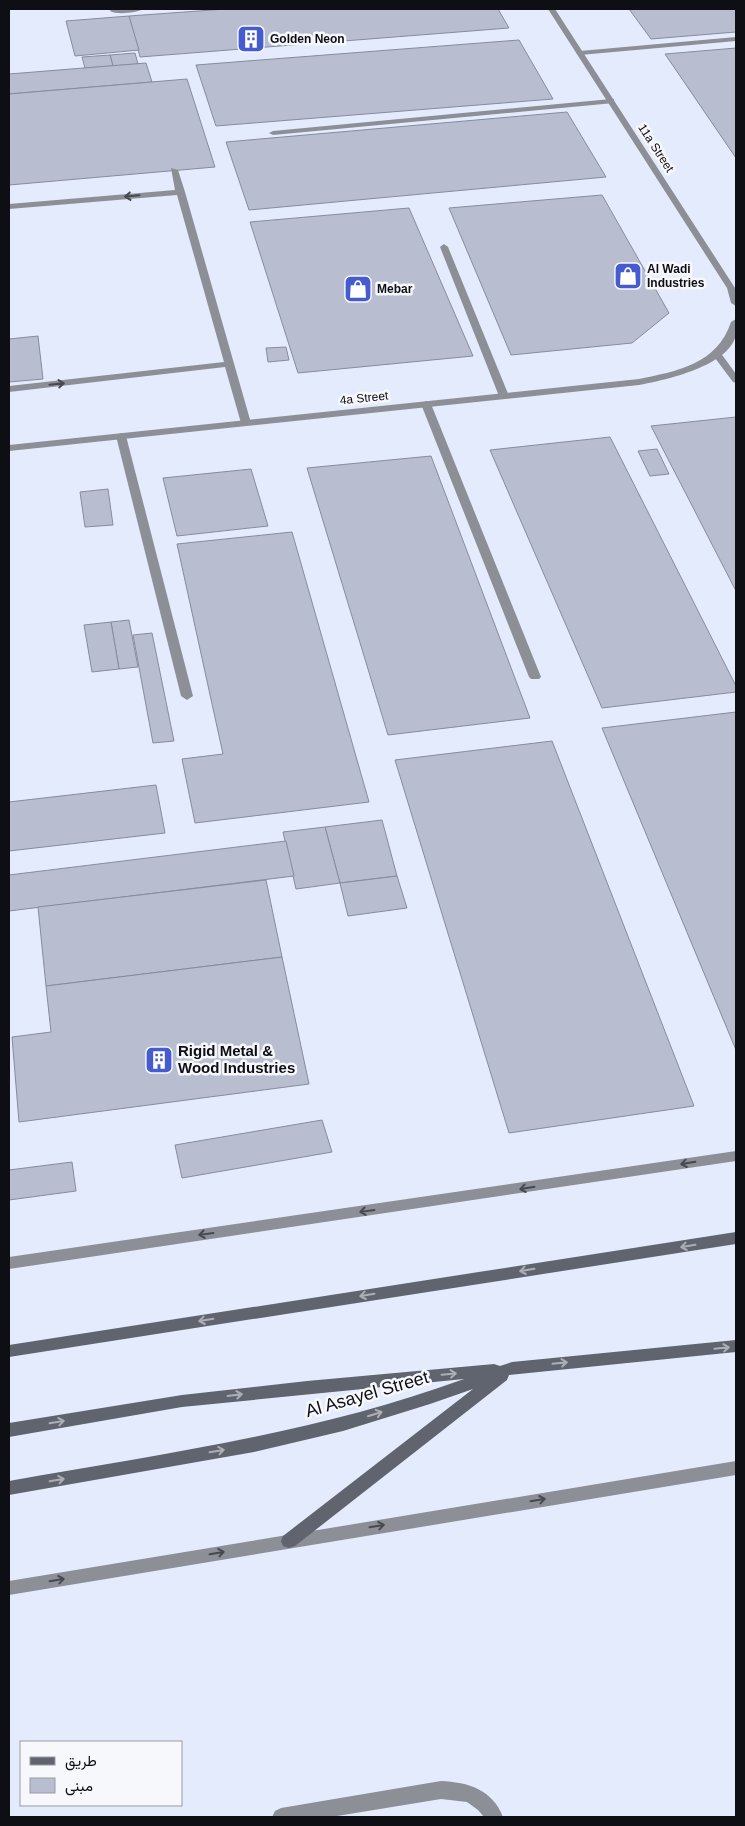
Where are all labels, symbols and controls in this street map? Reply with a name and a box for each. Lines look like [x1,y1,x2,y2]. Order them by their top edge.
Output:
building icon: Golden Neon [236,24,266,54]
place label: Golden Neon [270,32,345,46]
street label: 11a Street [635,121,677,175]
one-way arrow [124,191,140,201]
shop icon: Al Wadi Industries [613,261,643,291]
place label: Al Wadi Industries [647,262,705,290]
shop icon: Mebar [343,274,373,304]
place label: Mebar [377,282,413,296]
one-way arrow [49,379,65,389]
street label: 4a Street [339,388,390,408]
place label: Rigid Metal & Wood Industries [178,1042,295,1076]
building icon: Rigid Metal & Wood Industries [144,1045,174,1075]
one-way arrow [680,1159,696,1169]
one-way arrow [520,1183,536,1193]
one-way arrow [359,1206,375,1216]
one-way arrow [198,1229,214,1239]
one-way arrow [680,1241,696,1251]
one-way arrow [520,1266,536,1276]
one-way arrow [359,1291,375,1301]
one-way arrow [199,1316,215,1326]
one-way arrow [714,1343,730,1353]
one-way arrow [552,1359,568,1368]
street label: Al Asayel Street [303,1367,431,1421]
one-way arrow [440,1369,456,1378]
one-way arrow [227,1390,243,1400]
one-way arrow [366,1409,382,1419]
one-way arrow [49,1417,65,1427]
one-way arrow [208,1446,224,1456]
one-way arrow [48,1474,64,1484]
one-way arrow [529,1495,545,1505]
one-way arrow [369,1521,385,1531]
one-way arrow [209,1548,225,1558]
one-way arrow [49,1575,65,1585]
legend [20,1741,182,1806]
text: طريق [65,1752,97,1771]
text: مبنى [65,1777,93,1796]

